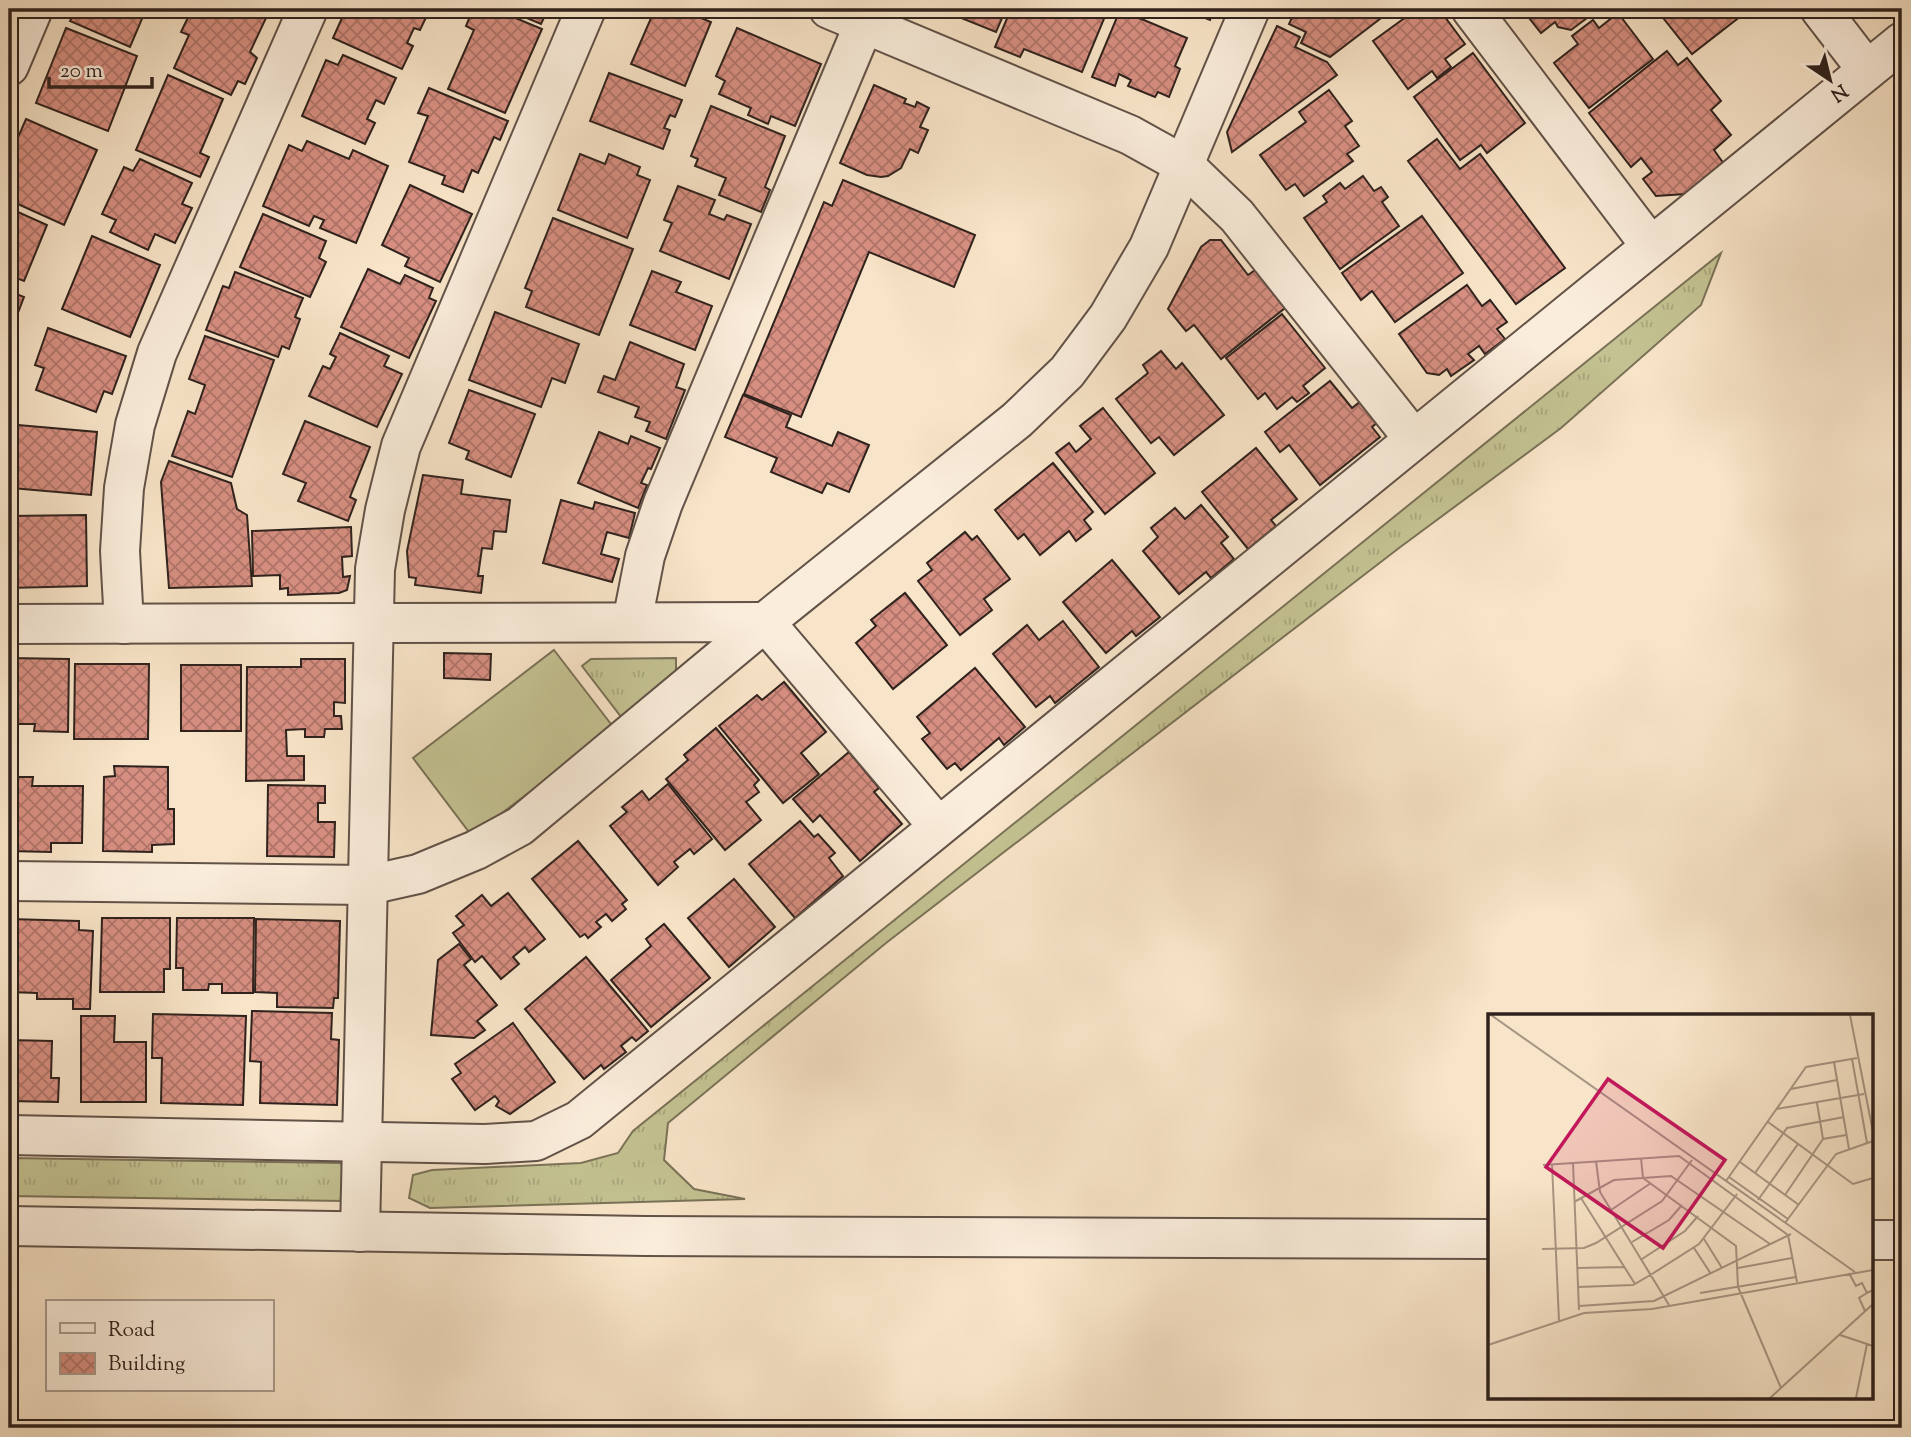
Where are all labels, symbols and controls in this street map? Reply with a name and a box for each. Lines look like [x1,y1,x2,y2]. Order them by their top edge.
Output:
scale bar [49,46,152,90]
north arrow [1796,46,1866,116]
text: 20 m [60,57,103,87]
text: N [1824,76,1852,107]
inset map [1488,1014,1872,1398]
legend [46,1300,273,1392]
text: Road [108,1316,155,1346]
text: Building [108,1350,185,1380]

